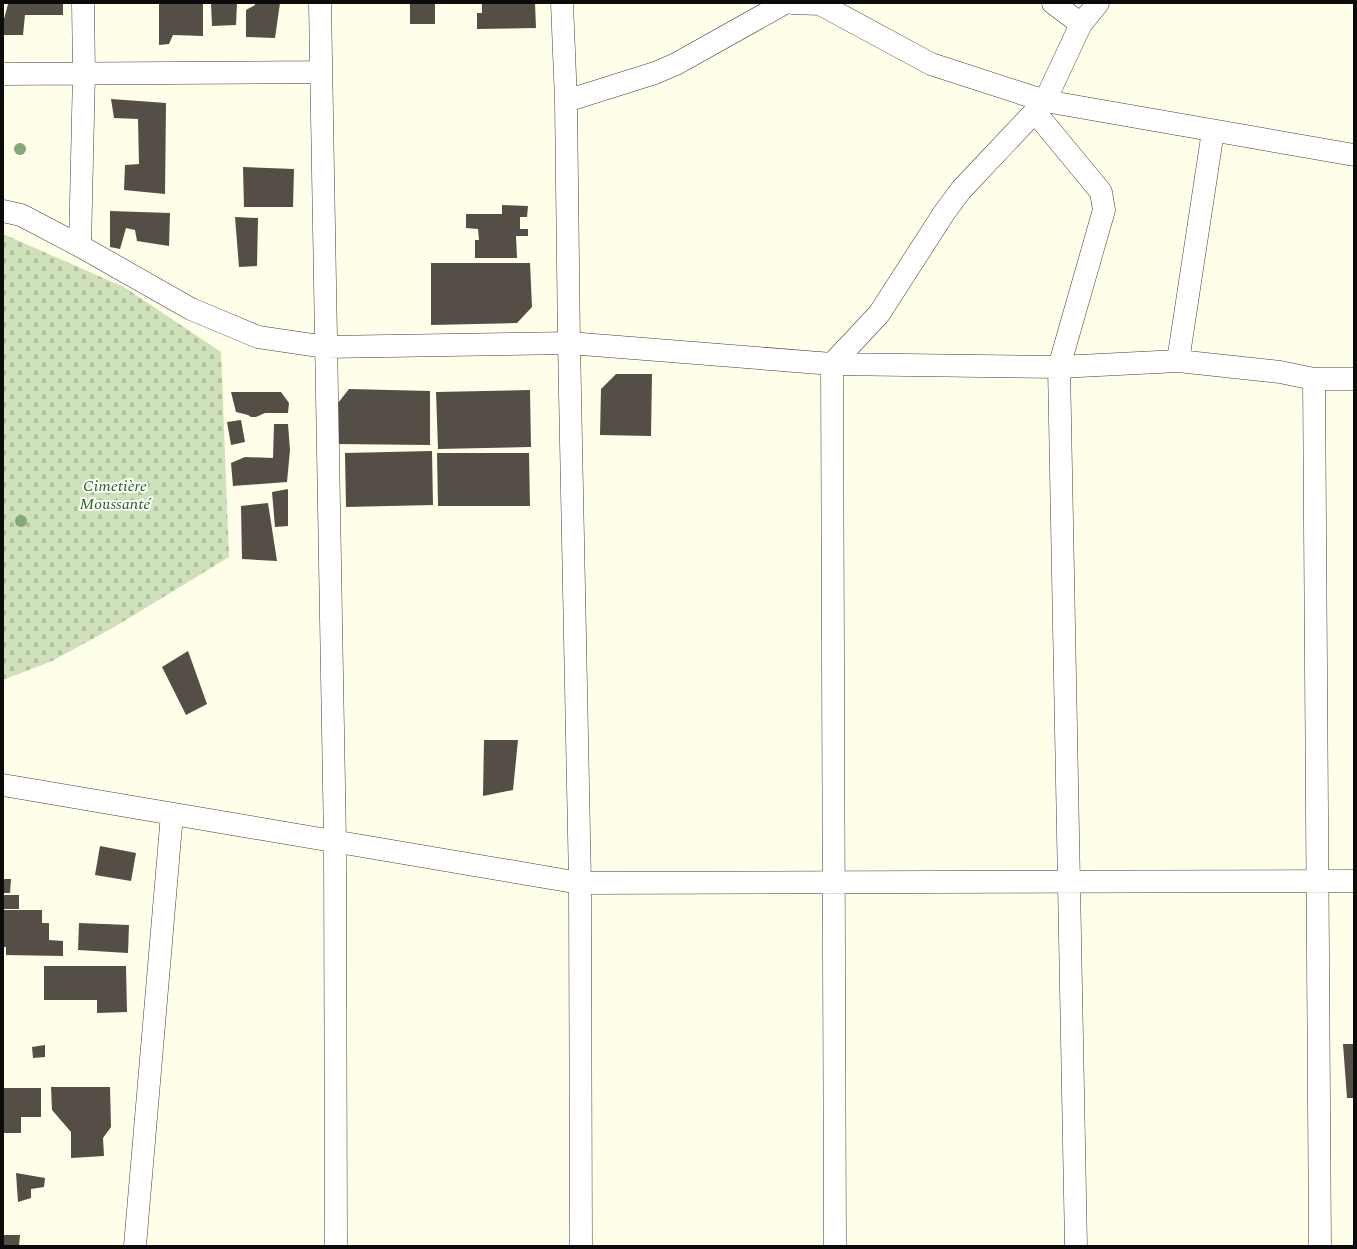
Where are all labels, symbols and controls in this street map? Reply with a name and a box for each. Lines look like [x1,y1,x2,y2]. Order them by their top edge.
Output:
park label: Cimetière Moussanté [80,474,152,516]

